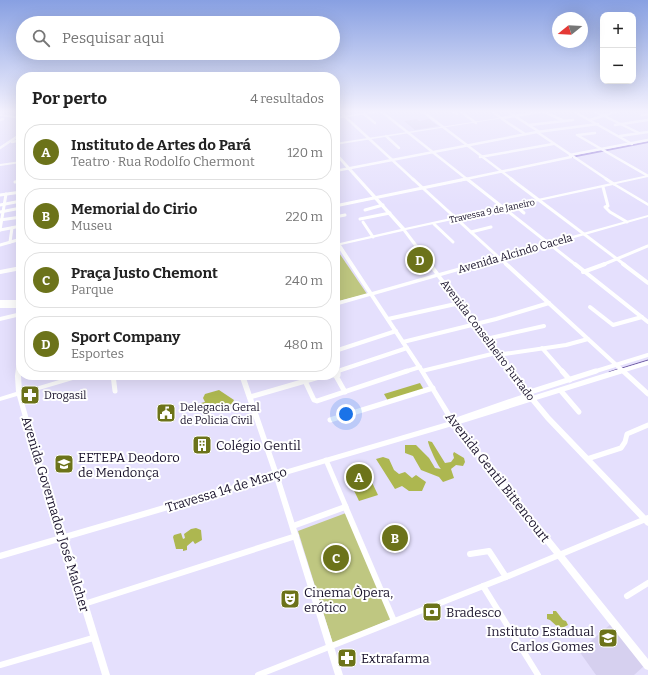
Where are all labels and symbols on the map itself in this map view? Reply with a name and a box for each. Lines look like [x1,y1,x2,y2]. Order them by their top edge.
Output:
north arrow [552,12,588,48]
street label: Travessa 9 de Janeiro [448,197,536,225]
street label: Avenida Alcindo Cacela [456,231,574,276]
pin: D [407,245,433,275]
street label: Avenida Conselheiro Furtado [438,277,537,403]
pharmacy icon: Drogasil [19,384,41,406]
place label: Drogasil [44,389,86,402]
place label: Delegacia Geral de Policia Civil [180,401,260,427]
public building icon: Delegacia Geral de Policia Civil [155,402,177,424]
your location [336,404,356,424]
street label: Avenida Gentil Bittencourt [442,409,553,545]
street label: Avenida Governador José Malcher [19,415,93,614]
building icon: Colégio Gentil [191,434,213,456]
place label: Colégio Gentil [216,438,301,453]
place label: EETEPA Deodoro de Mendonça [78,450,180,480]
school or university icon: EETEPA Deodoro de Mendonça [53,453,75,475]
pin: A [346,462,372,492]
street label: Travessa 14 de Março [164,464,289,515]
pin: B [382,523,408,553]
pin: C [323,543,349,573]
place label: Cinema Òpera, erótico [304,585,393,615]
theatre icon: Cinema Òpera, erótico [279,588,301,610]
bank icon: Bradesco [421,601,443,623]
place label: Bradesco [446,605,502,620]
place label: Instituto Estadual Carlos Gomes [487,624,594,654]
school or university icon: Instituto Estadual Carlos Gomes [597,627,619,649]
pharmacy icon: Extrafarma [336,647,358,669]
place label: Extrafarma [361,651,430,666]

